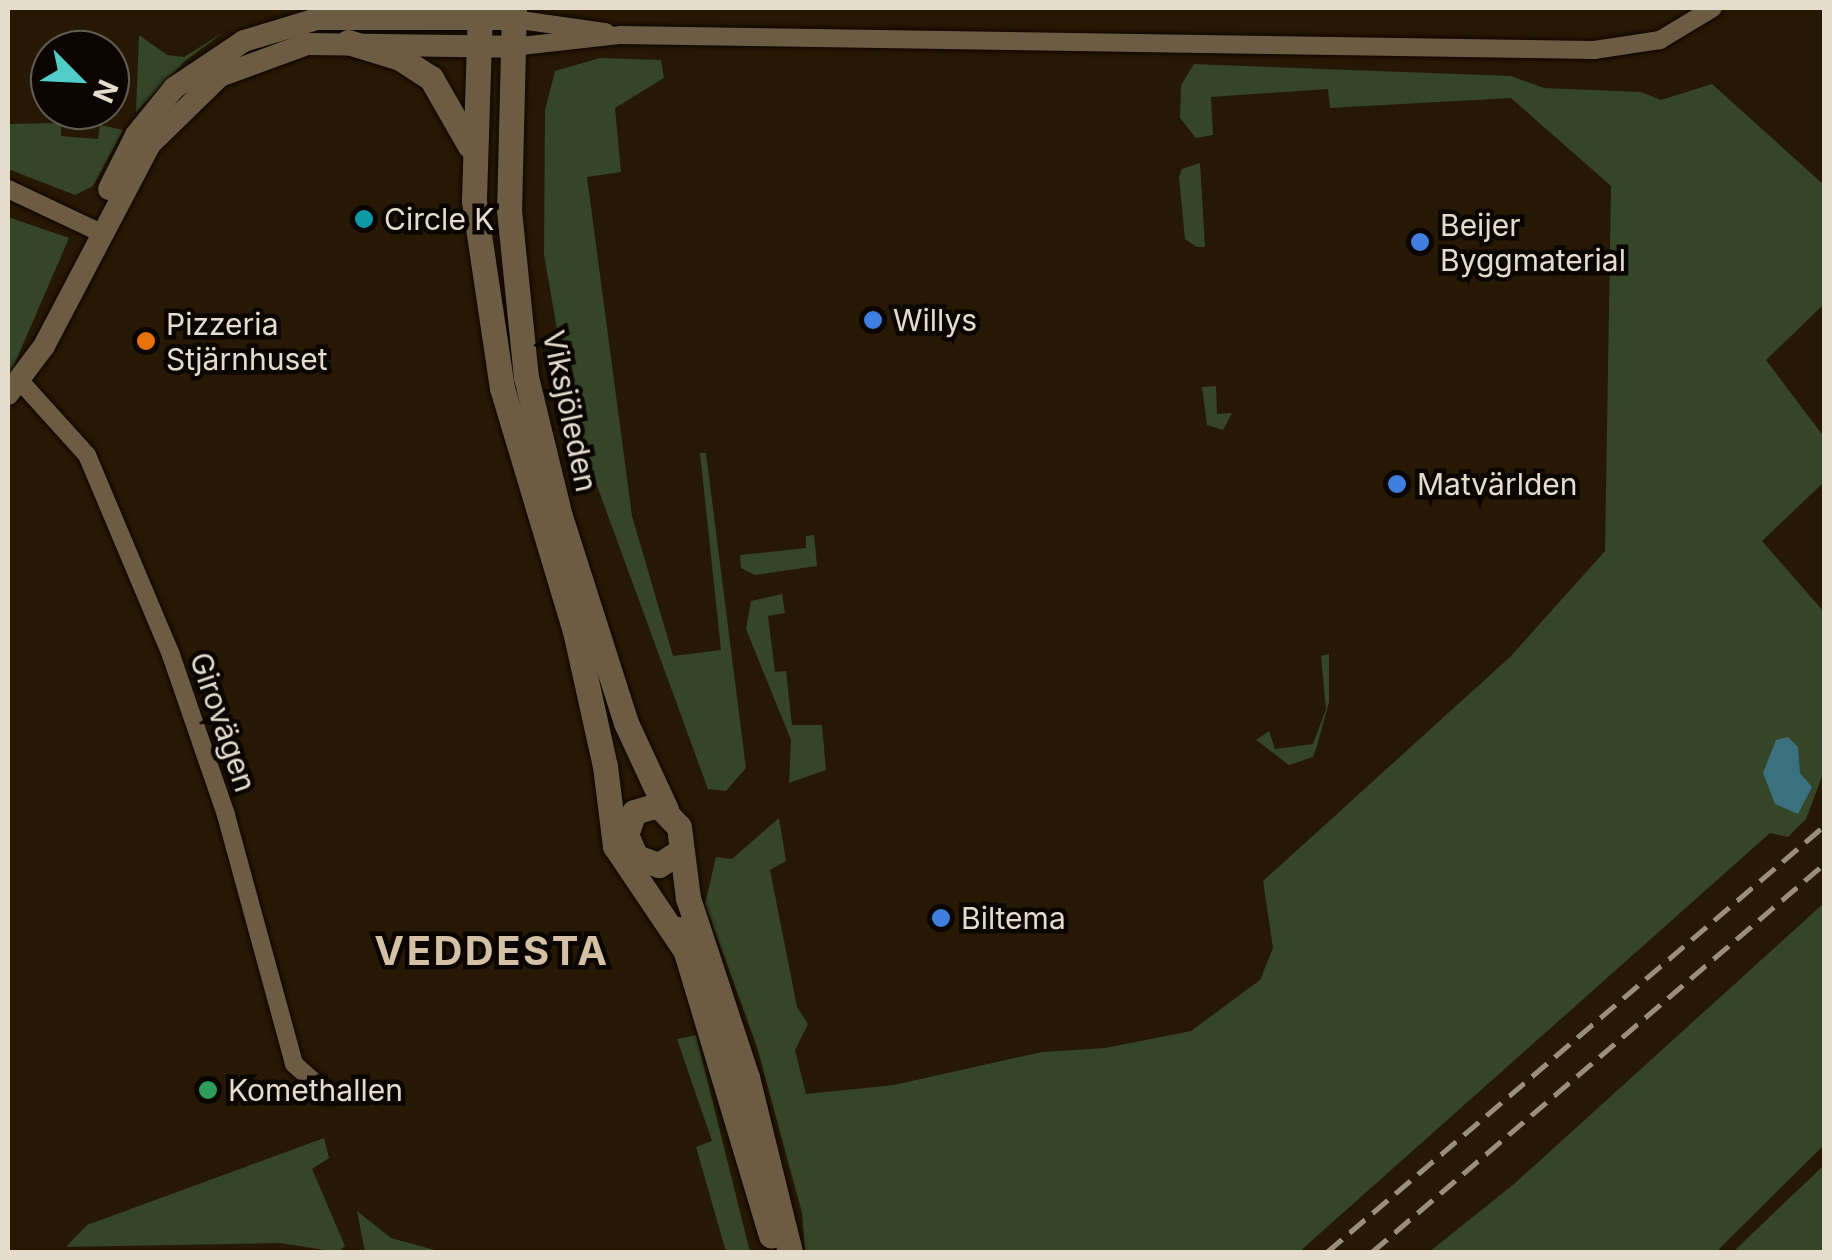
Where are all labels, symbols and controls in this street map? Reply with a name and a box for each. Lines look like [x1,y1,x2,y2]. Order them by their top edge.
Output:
north arrow [30,30,130,130]
text: N [86,75,125,108]
place label: Circle K [384,201,494,237]
place label: Beijer Byggmaterial [1440,207,1626,278]
marker: Circle K [353,208,375,230]
marker: Beijer Byggmaterial [1409,231,1431,253]
place label: Willys [893,302,977,338]
place label: Pizzeria Stjärnhuset [166,306,328,376]
marker: Willys [862,309,884,331]
street label: Viksjöleden [535,327,605,495]
marker: Pizzeria Stjärnhuset [135,330,157,352]
place label: Matvärlden [1417,466,1578,502]
marker: Matvärlden [1386,473,1408,495]
street label: Girovägen [182,648,264,796]
place label: Biltema [961,900,1066,936]
marker: Biltema [930,907,952,929]
district label: VEDDESTA [374,927,610,975]
place label: Komethallen [228,1072,403,1108]
marker: Komethallen [197,1079,219,1101]

